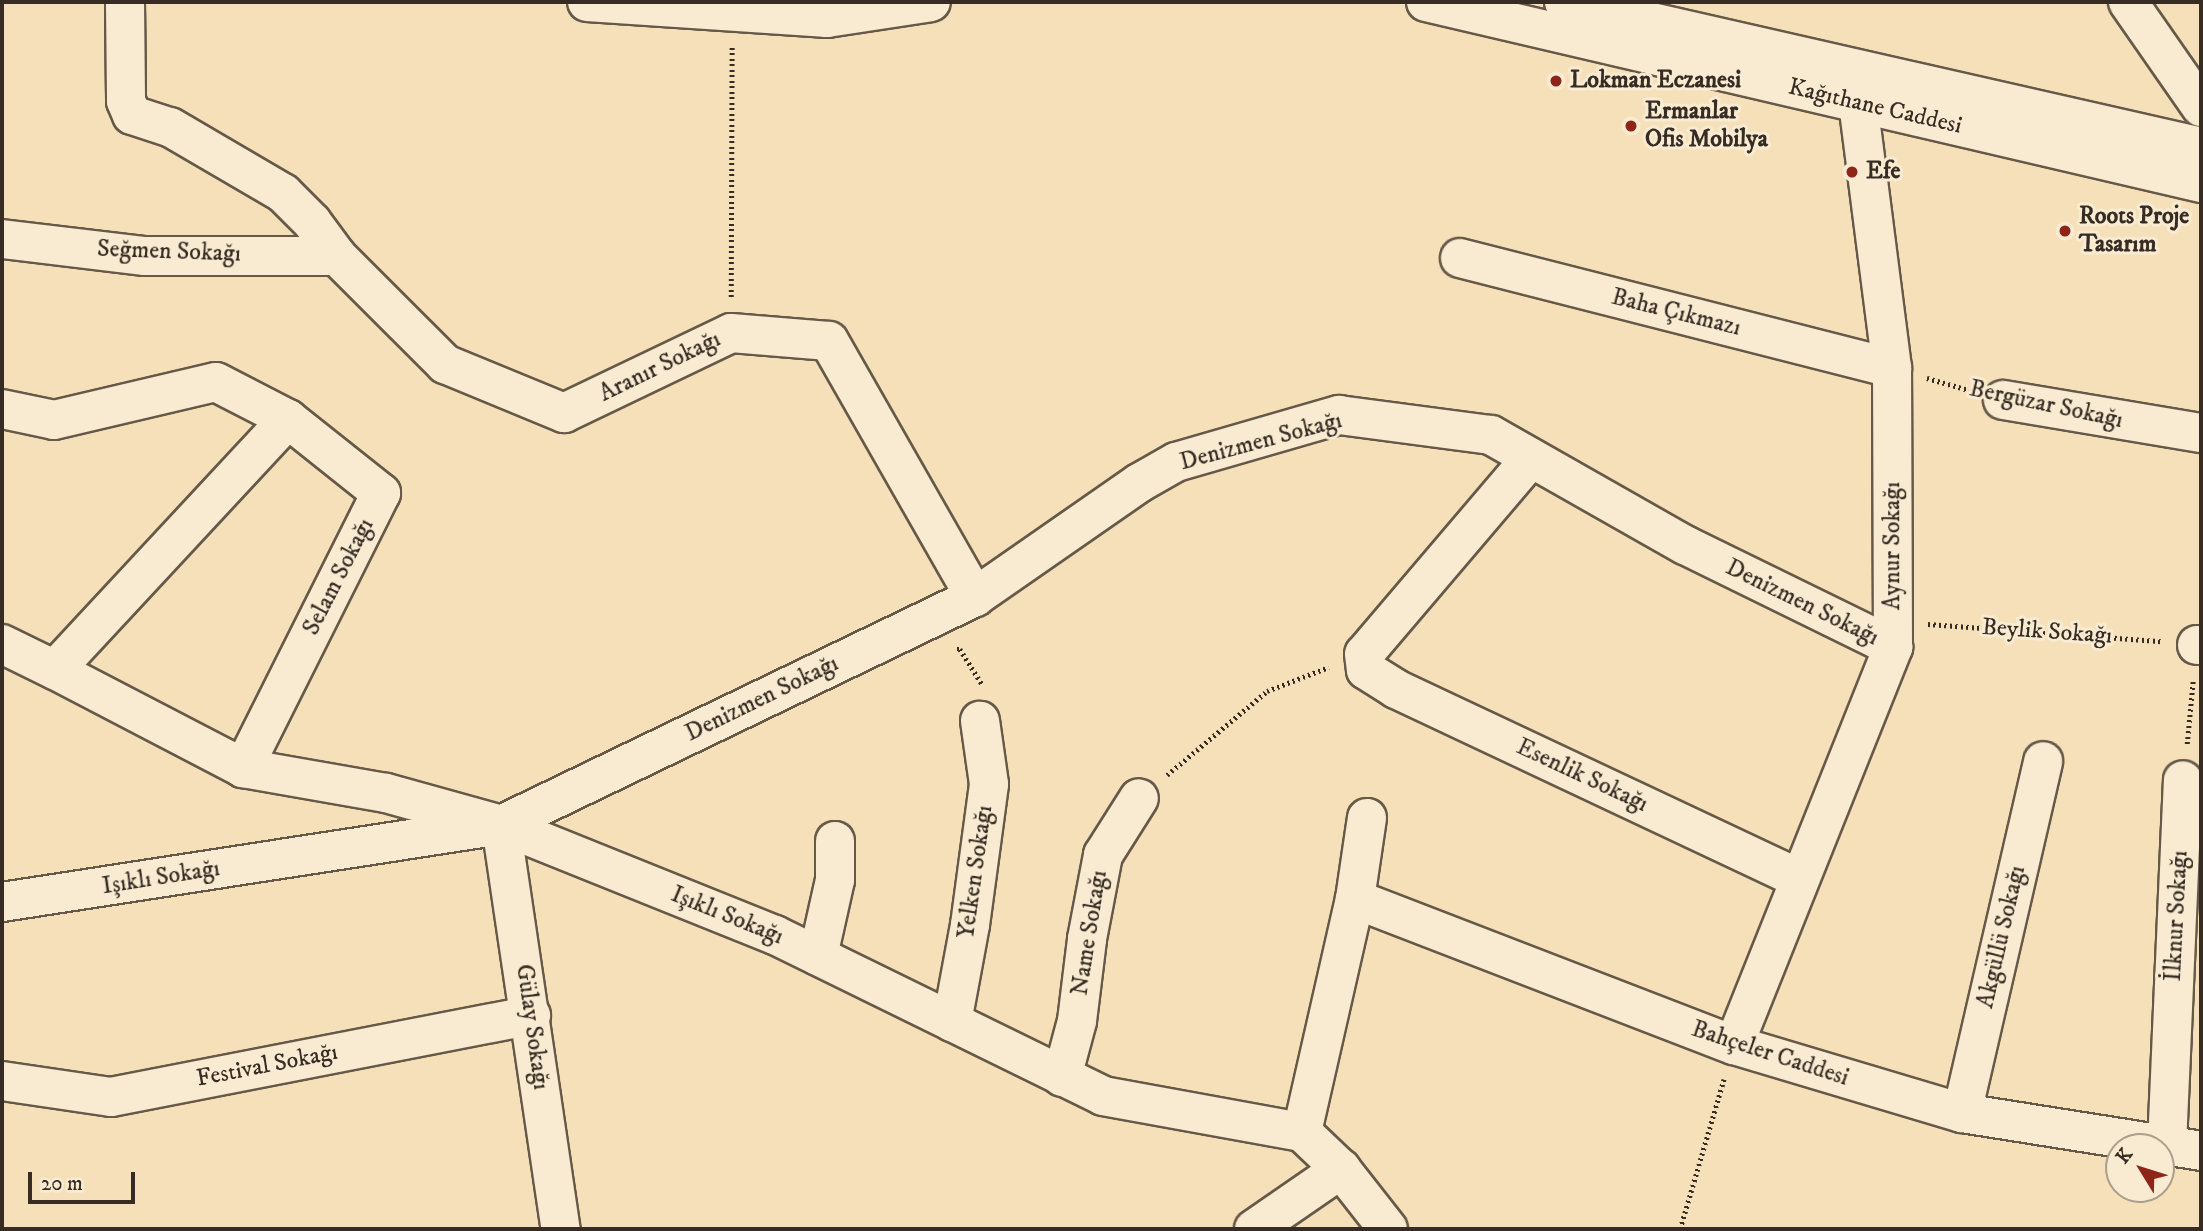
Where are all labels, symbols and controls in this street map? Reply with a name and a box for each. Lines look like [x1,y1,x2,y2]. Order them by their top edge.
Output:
place label: Lokman Eczanesi [1570,67,1741,95]
marker: Lokman Eczanesi [1548,73,1564,89]
street label: Kağıthane Caddesi [1785,73,1965,141]
place label: Ermanlar Ofis Mobilya [1645,98,1768,154]
marker: Ermanlar Ofis Mobilya [1623,118,1639,134]
place label: Efe [1866,158,1900,186]
marker: Efe [1844,164,1860,180]
place label: Roots Proje Tasarım [2079,203,2189,259]
marker: Roots Proje Tasarım [2057,223,2073,239]
street label: Seğmen Sokağı [97,235,241,269]
street label: Baha Çıkmazı [1608,283,1744,343]
street label: Aranır Sokağı [595,325,725,409]
street label: Bergüzar Sokağı [1967,375,2125,435]
street label: Denizmen Sokağı [1177,407,1345,477]
street label: Aynur Sokağı [1879,482,1907,610]
street label: Selam Sokağı [297,514,381,640]
street label: Denizmen Sokağı [1721,554,1883,652]
street label: Beylik Sokağı [1981,613,2113,651]
street label: Denizmen Sokağı [681,650,843,748]
street label: Esenlik Sokağı [1512,733,1652,819]
street label: Yelken Sokağı [952,804,1000,940]
street label: İlknur Sokağı [2159,850,2195,982]
street label: Işıklı Sokağı [100,854,222,902]
street label: Akgüllü Sokağı [1972,863,2032,1011]
street label: Name Sokağı [1066,868,1114,998]
street label: Işıklı Sokağı [667,880,787,952]
street label: Gülay Sokağı [509,962,555,1092]
street label: Bahçeler Caddesi [1688,1015,1852,1093]
street label: Festival Sokağı [194,1038,340,1094]
north arrow [2105,1133,2175,1203]
text: K [2111,1144,2138,1168]
scale bar [32,1158,138,1202]
text: 20 m [41,1171,83,1197]

